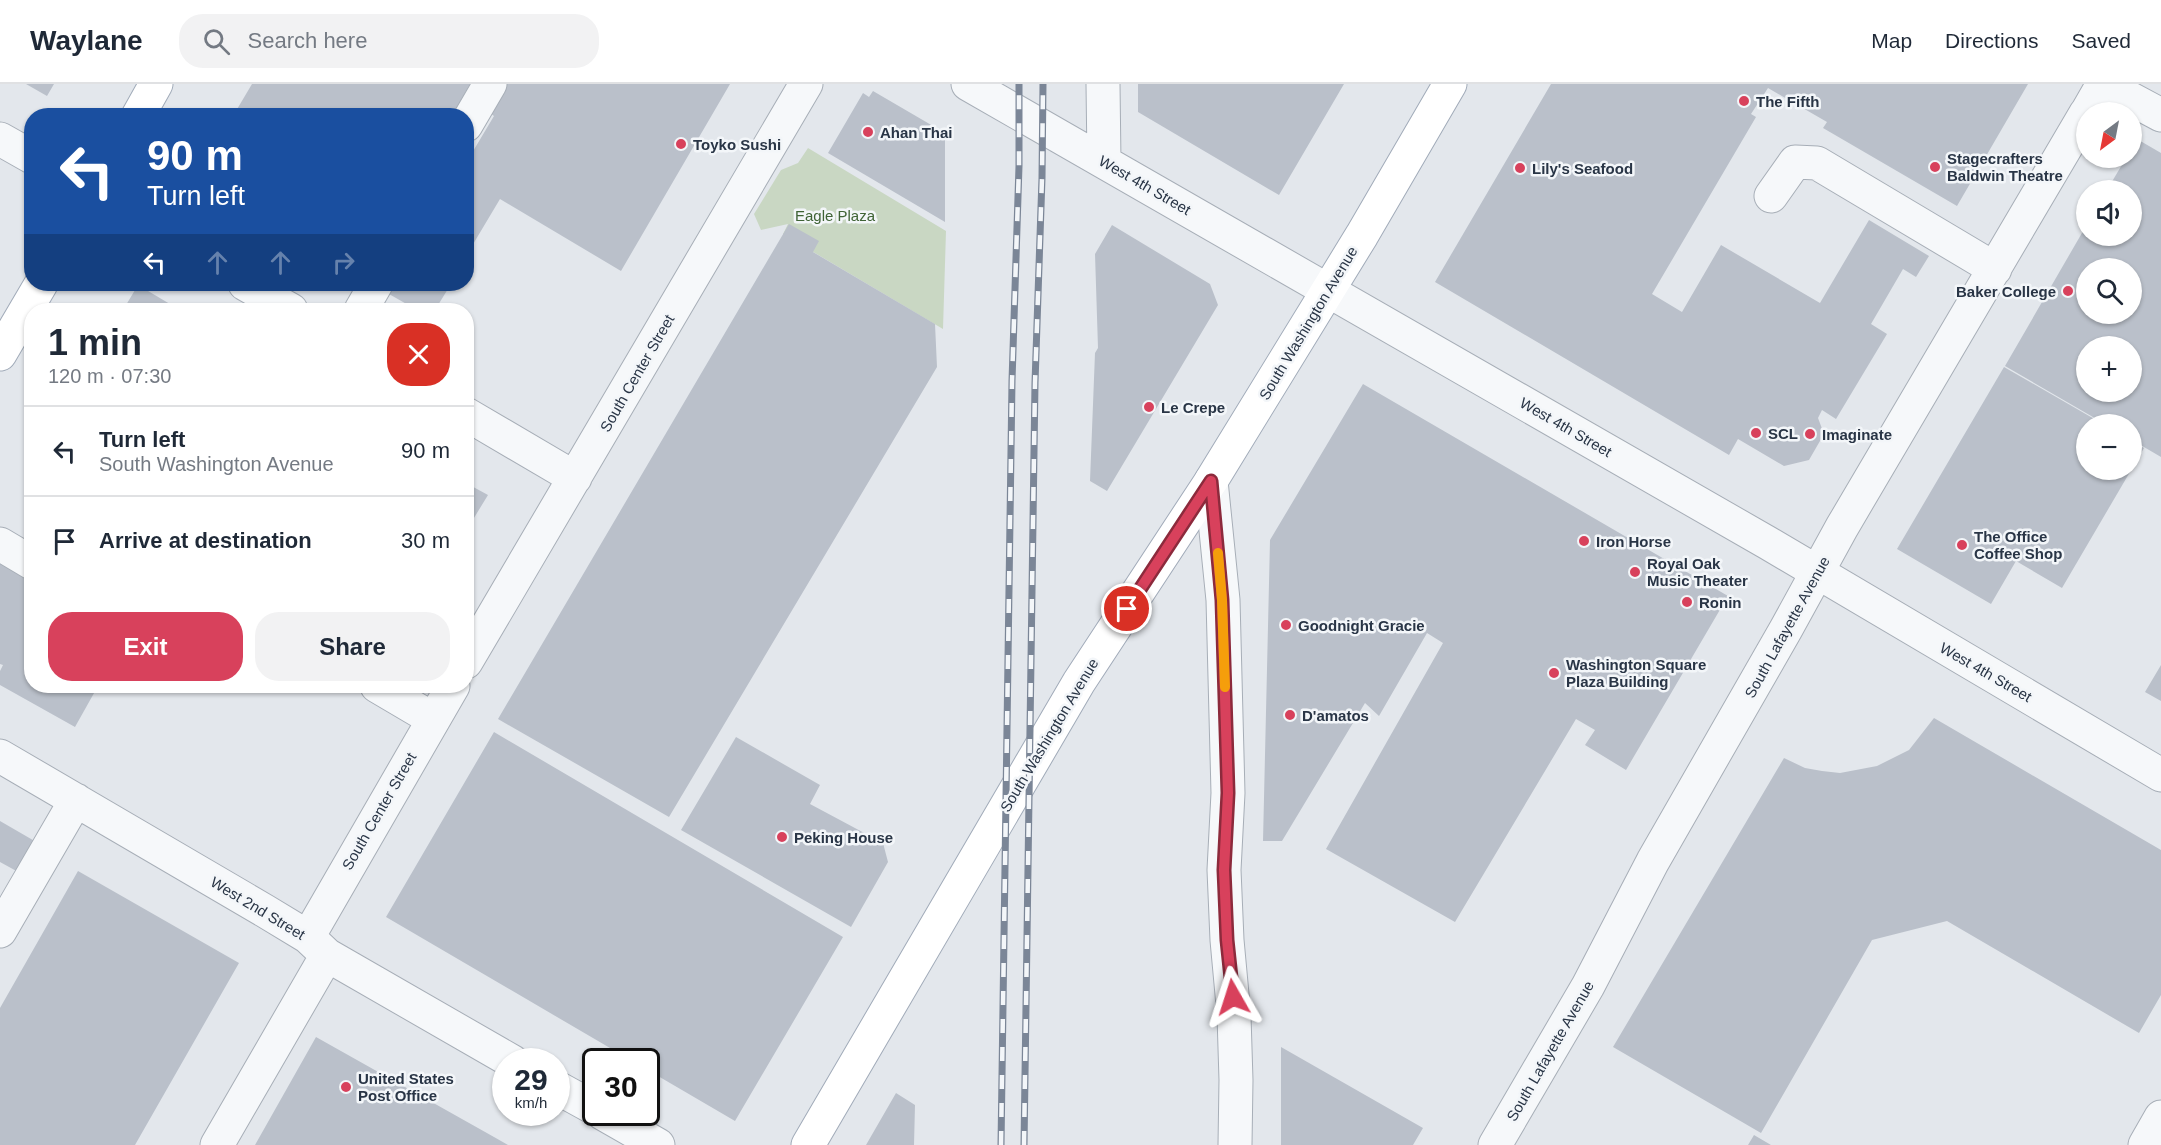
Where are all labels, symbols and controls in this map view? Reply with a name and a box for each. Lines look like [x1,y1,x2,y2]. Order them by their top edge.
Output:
search box [179,14,599,68]
text: Waylane [30,25,143,56]
icon: search [200,25,233,58]
text: Search here [248,28,367,53]
text: Map [1871,29,1912,52]
text: Directions [1945,29,2038,52]
text: Saved [2071,29,2131,52]
place label: The Fifth [1756,93,1819,110]
marker: The Fifth [1737,94,1751,108]
north arrow [2076,102,2142,168]
map controls [2076,102,2142,480]
place label: Ahan Thai [880,124,953,141]
marker: Ahan Thai [861,125,875,139]
icon: left [48,132,126,210]
text: 90 m [147,132,243,179]
place label: Toyko Sushi [693,136,781,153]
marker: Toyko Sushi [674,137,688,151]
place label: Stagecrafters Baldwin Theatre [1947,150,2063,184]
street label: West 4th Street [1096,152,1195,219]
place label: Lily's Seafood [1532,160,1633,177]
marker: Stagecrafters Baldwin Theatre [1928,160,1942,174]
marker: Lily's Seafood [1513,161,1527,175]
button: sound [2076,180,2142,246]
text: Turn left [147,181,245,211]
park label: Eagle Plaza [795,207,876,224]
street label: South Washington Avenue [1255,243,1361,403]
icon: left [138,246,171,279]
icon: ahead [201,246,234,279]
icon: ahead [264,246,297,279]
icon: right [327,246,360,279]
button: search [2076,258,2142,324]
place label: Baker College [1956,283,2056,300]
marker: Baker College [2061,284,2075,298]
street label: South Center Street [596,311,678,435]
text: 1 min [48,322,142,363]
button: close [387,323,450,386]
button: + [2076,336,2142,402]
text: 120 m · 07:30 [48,365,171,387]
street label: West 4th Street [1517,394,1616,461]
place label: Le Crepe [1161,399,1225,416]
marker: Le Crepe [1142,400,1156,414]
button: − [2076,414,2142,480]
place label: SCL [1768,425,1798,442]
marker: SCL [1749,426,1763,440]
place label: Imaginate [1822,426,1892,443]
text: Turn left [99,427,185,452]
marker: Imaginate [1803,427,1817,441]
icon: left [48,435,81,468]
text: 90 m [401,438,450,463]
text: South Washington Avenue [99,453,334,475]
icon: arrive [48,525,81,558]
text: Arrive at destination [99,528,312,553]
text: 30 m [401,528,450,553]
place label: The Office Coffee Shop [1974,528,2062,562]
place label: Iron Horse [1596,533,1671,550]
marker: Iron Horse [1577,534,1591,548]
marker: The Office Coffee Shop [1955,538,1969,552]
street label: South Lafayette Avenue [1741,553,1833,701]
place label: Royal Oak Music Theater [1647,555,1748,589]
marker: Royal Oak Music Theater [1628,565,1642,579]
pin [1101,583,1152,634]
icon: arrive [1110,592,1143,625]
place label: Ronin [1699,594,1742,611]
marker: Ronin [1680,595,1694,609]
button: Exit [48,612,243,681]
button: Share [255,612,450,681]
place label: Goodnight Gracie [1298,617,1425,634]
marker: Goodnight Gracie [1279,618,1293,632]
street label: West 4th Street [1937,639,2036,706]
street label: South Washington Avenue [996,655,1102,815]
place label: Washington Square Plaza Building [1566,656,1706,690]
marker: Washington Square Plaza Building [1547,666,1561,680]
place label: D'amatos [1302,707,1369,724]
marker: D'amatos [1283,708,1297,722]
street label: South Center Street [338,749,420,873]
place label: Peking House [794,829,893,846]
marker: Peking House [775,830,789,844]
street label: West 2nd Street [208,873,309,943]
position arrow [1201,965,1265,1029]
street label: South Lafayette Avenue [1503,978,1597,1124]
speed limit sign: 30 [582,1048,660,1126]
text: 29 [514,1063,548,1096]
place label: United States Post Office [358,1070,454,1104]
marker: United States Post Office [339,1080,353,1094]
text: km/h [515,1094,547,1111]

